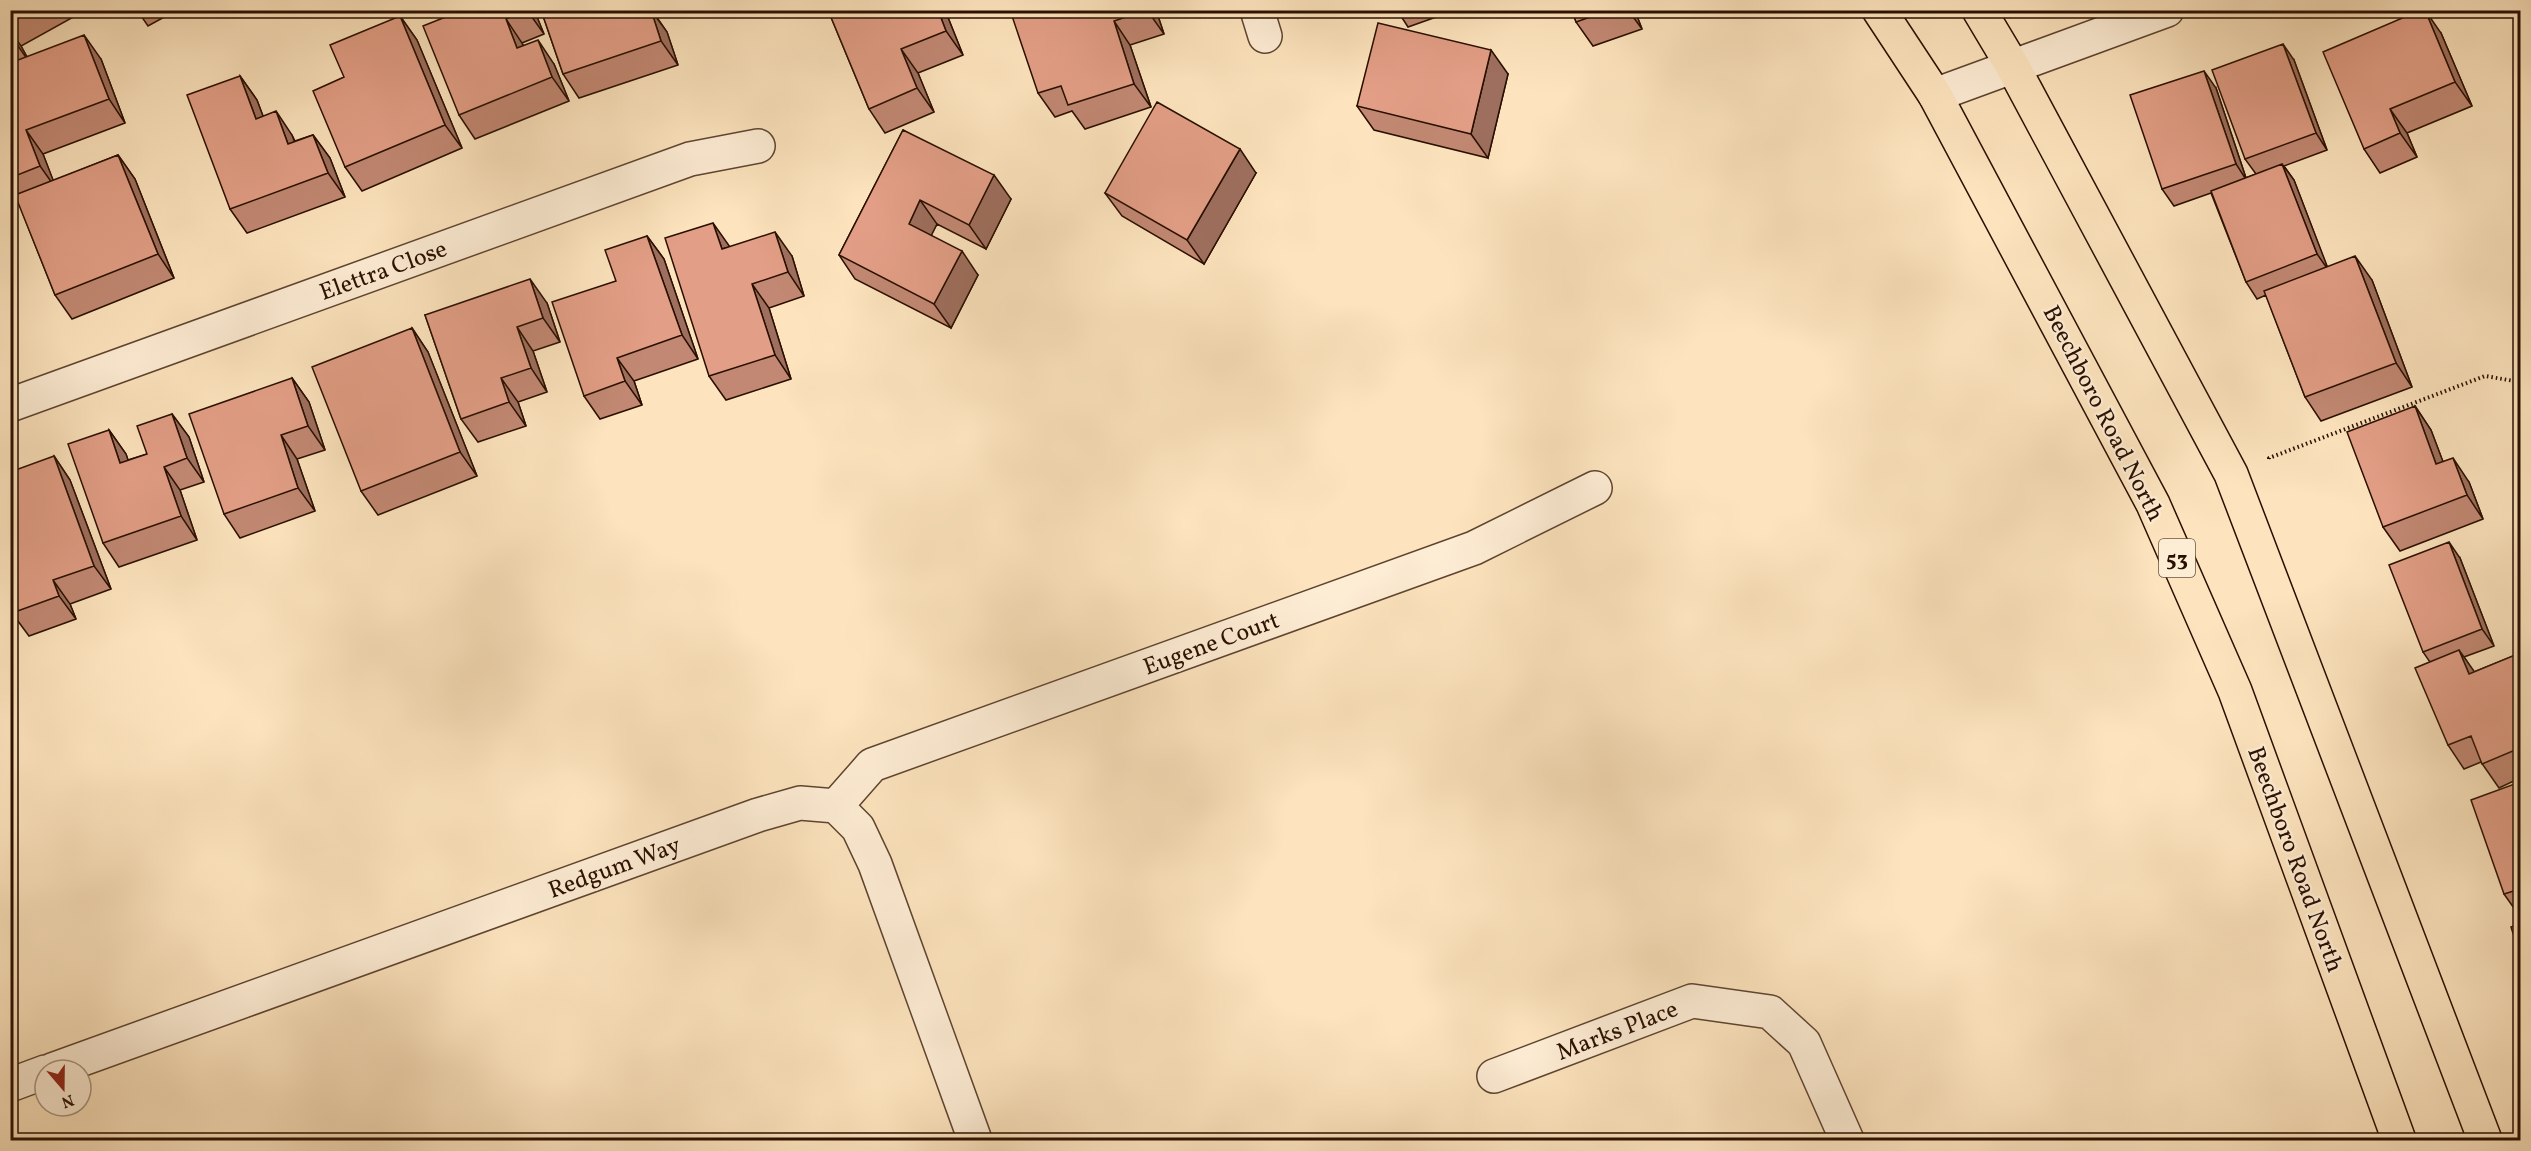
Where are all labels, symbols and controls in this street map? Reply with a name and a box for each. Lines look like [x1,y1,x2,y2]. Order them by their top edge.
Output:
street label: Elettra Close [315,233,452,311]
street label: Beechboro Road North [2033,300,2171,528]
road number: 53 [2159,539,2195,577]
street label: Eugene Court [1139,605,1284,685]
street label: Beechboro Road North [2237,742,2351,977]
street label: Redgum Way [544,829,686,909]
street label: Marks Place [1552,993,1683,1071]
north arrow [33,1058,93,1118]
text: N [58,1088,77,1113]

